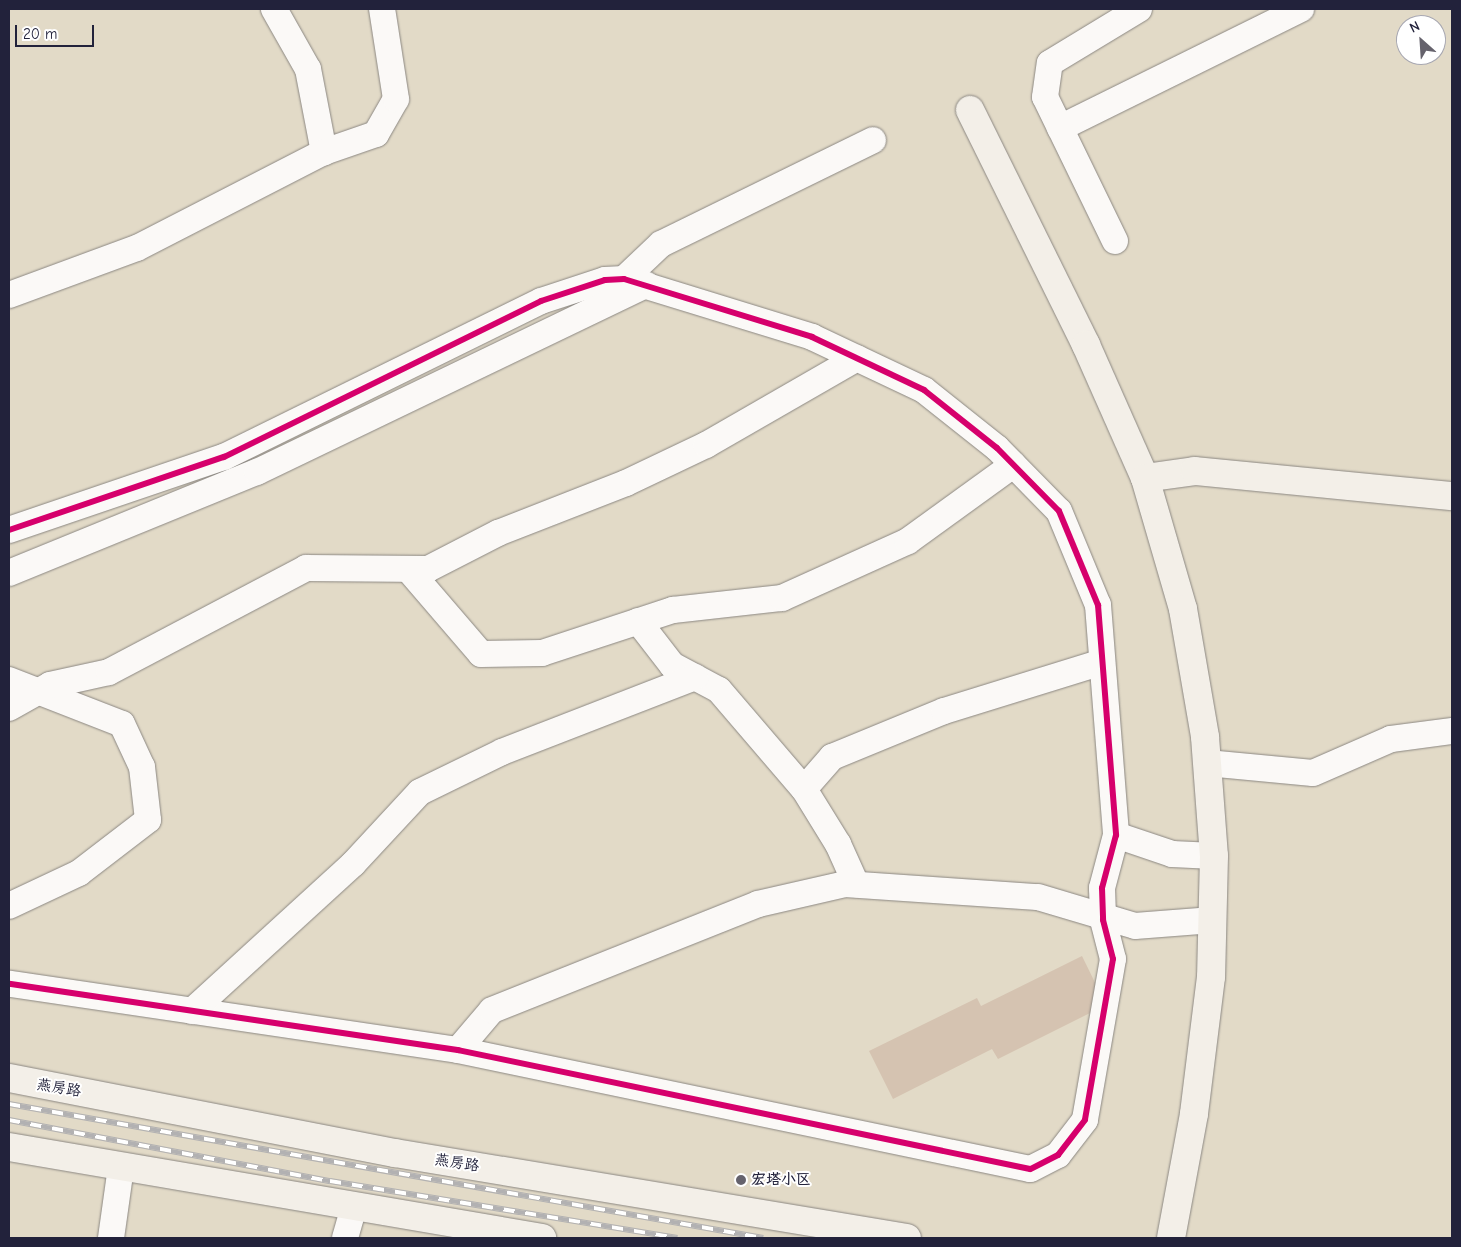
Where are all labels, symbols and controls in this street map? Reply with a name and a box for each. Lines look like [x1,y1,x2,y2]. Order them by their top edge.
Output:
scale bar [18,15,96,47]
north arrow [1396,15,1446,65]
text: N [1407,17,1422,37]
text: 20 m [23,25,57,43]
street label: 燕房路 [35,1075,83,1101]
street label: 燕房路 [433,1151,481,1175]
place label: 宏塔小区 [751,1171,811,1189]
marker: 宏塔小区 [735,1174,747,1186]

